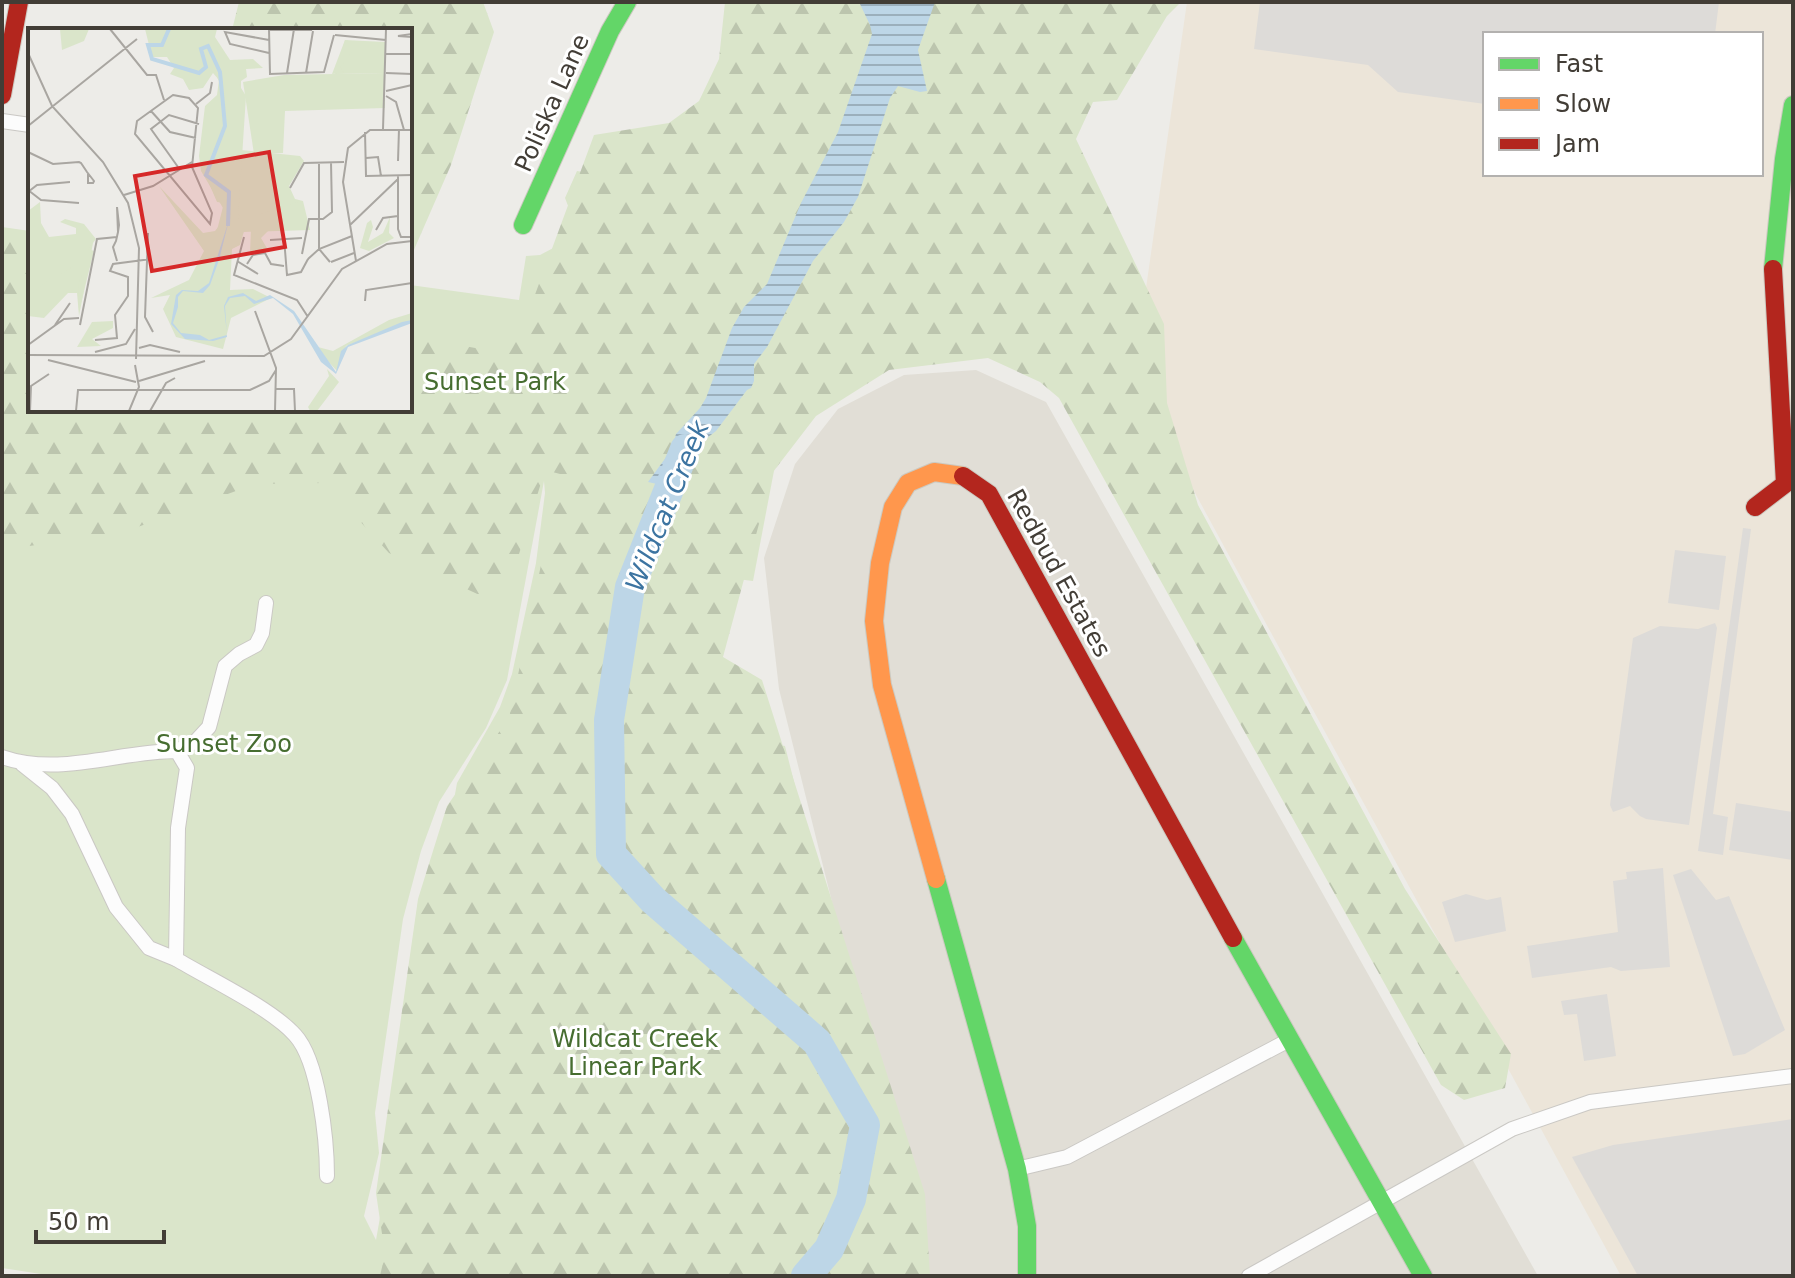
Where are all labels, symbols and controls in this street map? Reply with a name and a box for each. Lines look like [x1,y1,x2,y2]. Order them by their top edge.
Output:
inset map [28,28,412,412]
street label: Poliska Lane [509,30,595,176]
legend [1483,32,1763,176]
text: Fast [1555,50,1603,78]
text: Slow [1555,90,1611,118]
text: Jam [1553,130,1600,158]
park label: Sunset Park [424,368,566,396]
water label: Wildcat Creek [619,415,715,596]
street label: Redbud Estates [1001,484,1117,662]
park label: Sunset Zoo [156,730,292,758]
park label: Wildcat Creek Linear Park [552,1025,718,1081]
scale bar [36,1194,164,1244]
text: 50 m [48,1208,110,1236]

